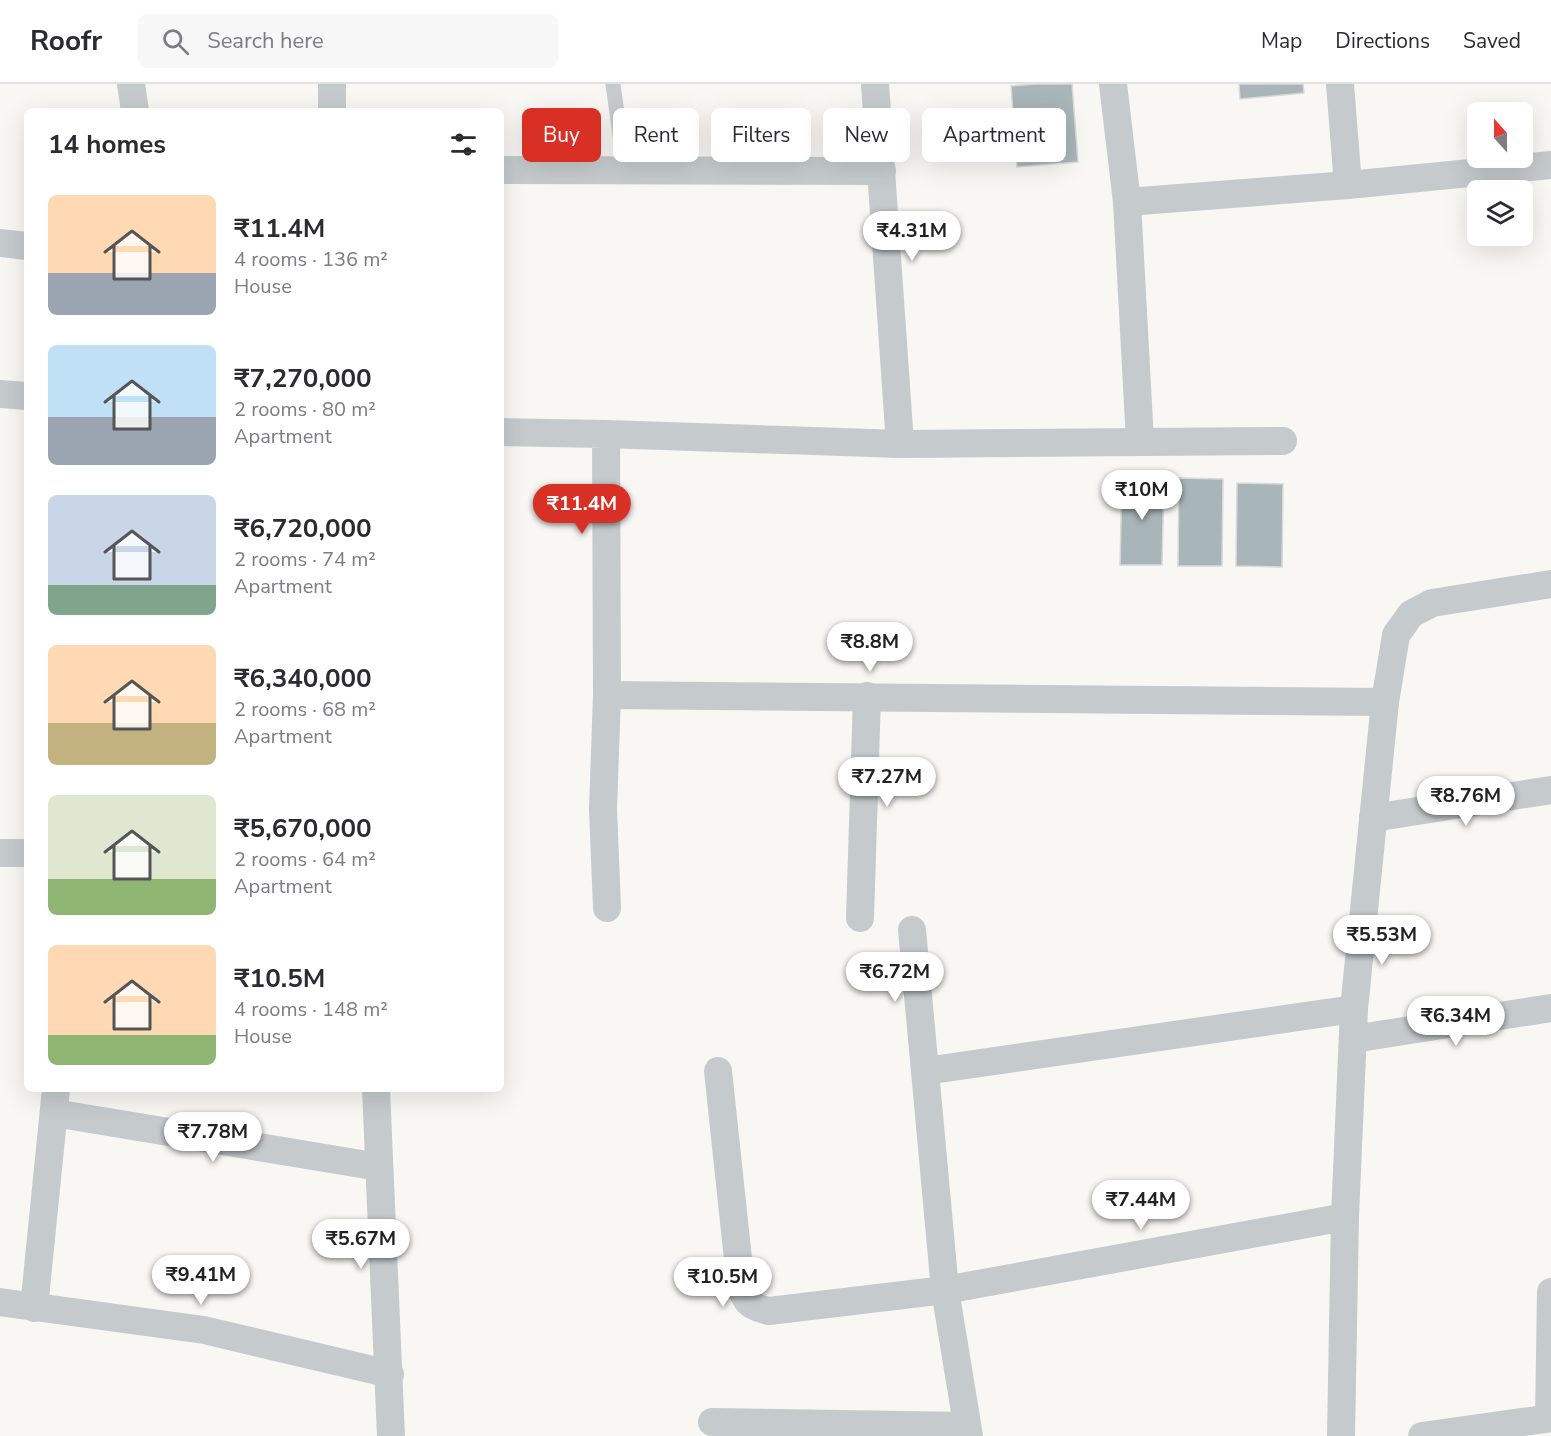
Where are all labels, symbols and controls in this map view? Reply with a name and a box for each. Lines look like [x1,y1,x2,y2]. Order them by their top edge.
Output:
search box [138,14,558,68]
text: Roofr [30,22,102,60]
icon: search [159,25,192,58]
text: Search here [207,26,324,56]
text: Map [1261,27,1302,55]
text: Directions [1335,27,1430,55]
text: Saved [1463,27,1521,55]
north arrow [1467,102,1533,168]
map controls [1467,102,1533,246]
chip: Buy [522,108,601,162]
chip: Rent [613,108,699,162]
chip: Filters [711,108,811,162]
chip: New [823,108,910,162]
chip: Apartment [922,108,1066,162]
text: 14 homes [48,127,166,162]
icon: filters [447,128,480,161]
button: layers [1467,180,1533,246]
text: ₹11.4M [234,211,325,246]
pin: ₹4.31M [863,211,961,262]
text: ₹4.31M [877,217,947,244]
icon: home [96,219,168,291]
text: 4 rooms · 136 m² [234,246,388,273]
text: House [234,273,292,300]
text: ₹7,270,000 [234,361,372,396]
icon: home [96,369,168,441]
text: 2 rooms · 80 m² [234,396,376,423]
text: Apartment [234,423,332,450]
pin: ₹10M [1106,470,1178,521]
text: ₹10M [1115,476,1169,503]
pin: ₹11.4M [533,484,631,535]
text: ₹11.4M [547,490,617,517]
text: ₹6,720,000 [234,511,372,546]
icon: home [96,519,168,591]
text: 2 rooms · 74 m² [234,546,376,573]
text: Apartment [234,573,332,600]
pin: ₹8.8M [828,622,912,673]
text: ₹8.8M [841,628,899,655]
text: ₹6,340,000 [234,661,372,696]
icon: home [96,669,168,741]
text: 2 rooms · 68 m² [234,696,376,723]
text: Apartment [234,723,332,750]
pin: ₹7.27M [838,757,936,808]
text: ₹7.27M [852,763,922,790]
pin: ₹8.76M [1417,776,1515,827]
text: ₹8.76M [1431,782,1501,809]
text: ₹5,670,000 [234,811,372,846]
icon: home [96,819,168,891]
text: 2 rooms · 64 m² [234,846,376,873]
text: Apartment [234,873,332,900]
pin: ₹5.53M [1333,915,1431,966]
text: ₹5.53M [1347,921,1417,948]
pin: ₹6.72M [846,952,944,1003]
text: ₹6.72M [860,958,930,985]
text: ₹10.5M [234,961,325,996]
icon: home [96,969,168,1041]
text: 4 rooms · 148 m² [234,996,388,1023]
pin: ₹6.34M [1407,996,1505,1047]
text: ₹6.34M [1421,1002,1491,1029]
text: House [234,1023,292,1050]
pin: ₹7.78M [164,1112,262,1163]
text: ₹7.78M [178,1118,248,1145]
pin: ₹7.44M [1092,1180,1190,1231]
text: ₹7.44M [1106,1186,1176,1213]
pin: ₹5.67M [312,1219,410,1270]
text: ₹5.67M [326,1225,396,1252]
pin: ₹9.41M [152,1255,250,1306]
pin: ₹10.5M [674,1257,772,1308]
text: ₹9.41M [166,1261,236,1288]
text: ₹10.5M [688,1263,758,1290]

